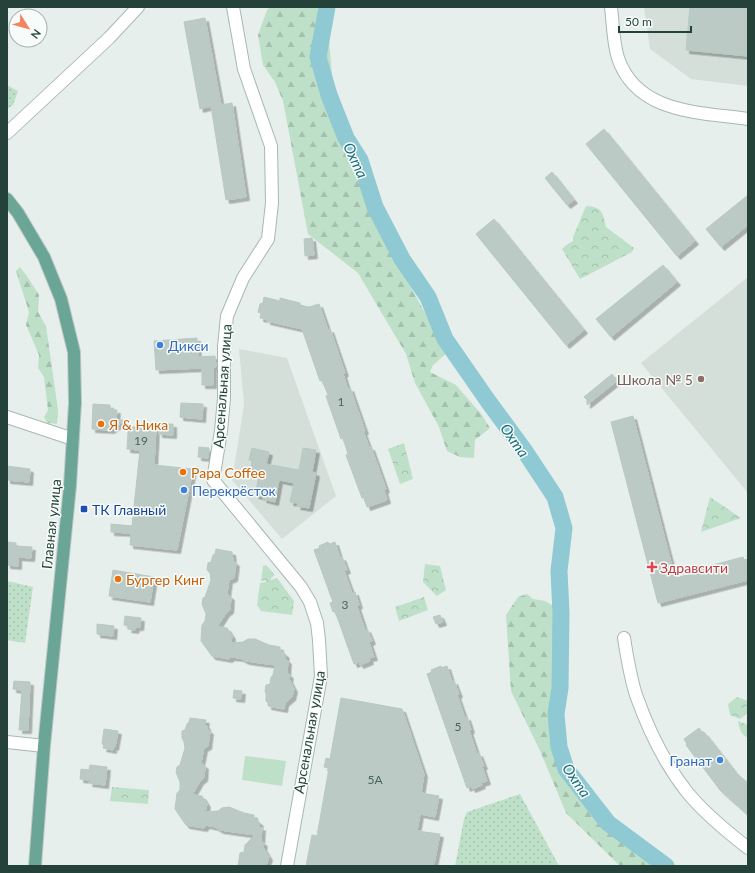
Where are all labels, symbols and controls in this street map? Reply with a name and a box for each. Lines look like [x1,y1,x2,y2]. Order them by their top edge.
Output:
north arrow [8,8,48,48]
scale bar [619,8,691,34]
text: 50 m [625,14,652,29]
text: N [29,27,44,42]
water label: Охта [340,139,372,181]
street label: Арсенальная улица [209,323,235,449]
place label: Дикси [168,337,209,354]
marker: Дикси [155,340,165,350]
place label: Школа № 5 [617,371,693,388]
marker: Школа № 5 [696,374,706,384]
house number: 1 [338,394,345,409]
place label: Я & Ника [108,416,168,433]
marker: Я & Ника [96,419,106,429]
water label: Охта [497,420,533,461]
house number: 19 [134,433,148,448]
place label: Papa Coffee [191,464,265,481]
marker: Papa Coffee [178,467,188,477]
street label: Главная улица [38,478,64,570]
place label: Перекрёсток [192,482,277,499]
marker: Перекрёсток [179,485,189,495]
place label: ТК Главный [92,501,166,518]
marker: ТК Главный [79,504,89,514]
place label: Здравсити [660,559,728,576]
marker: Здравсити [647,562,657,572]
place label: Бургер Кинг [126,571,205,588]
marker: Бургер Кинг [113,574,123,584]
house number: 3 [342,597,349,612]
street label: Арсенальная улица [290,669,328,795]
house number: 5 [455,719,462,734]
place label: Гранат [670,752,712,769]
marker: Гранат [715,755,725,765]
water label: Охта [559,760,595,801]
house number: 5А [367,772,383,787]

